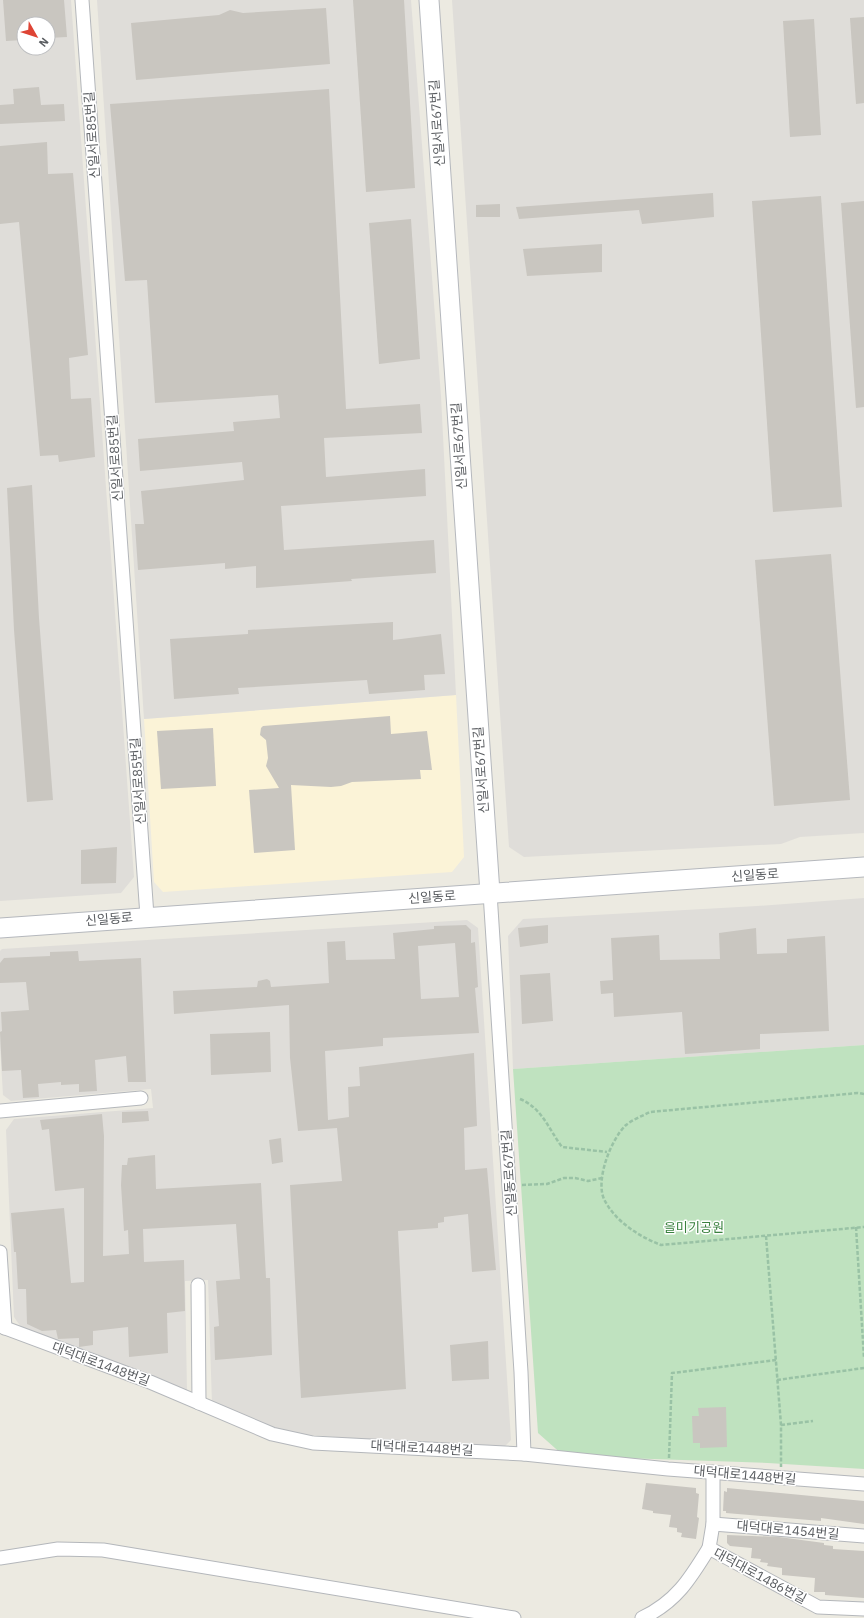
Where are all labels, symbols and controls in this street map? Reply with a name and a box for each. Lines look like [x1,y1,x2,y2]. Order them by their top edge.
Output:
north arrow [16,16,56,56]
text: N [36,35,52,50]
street label: 신일서로67번길 [425,79,449,167]
street label: 신일서로85번길 [80,91,104,179]
street label: 신일서로67번길 [447,402,471,490]
street label: 신일서로85번길 [103,414,127,502]
street label: 신일서로67번길 [469,726,493,814]
street label: 신일서로85번길 [126,737,150,825]
street label: 신일동로 [731,865,779,885]
street label: 신일동로 [408,887,456,907]
street label: 신일동로 [84,908,134,930]
street label: 신일동로67번길 [497,1129,521,1217]
park label: 을미기공원 [664,1219,724,1236]
street label: 대덕대로1448번길 [50,1338,152,1390]
street label: 대덕대로1448번길 [370,1437,474,1459]
street label: 대덕대로1448번길 [693,1462,797,1488]
street label: 대덕대로1454번길 [736,1517,840,1543]
street label: 대덕대로1486번길 [711,1544,809,1608]

